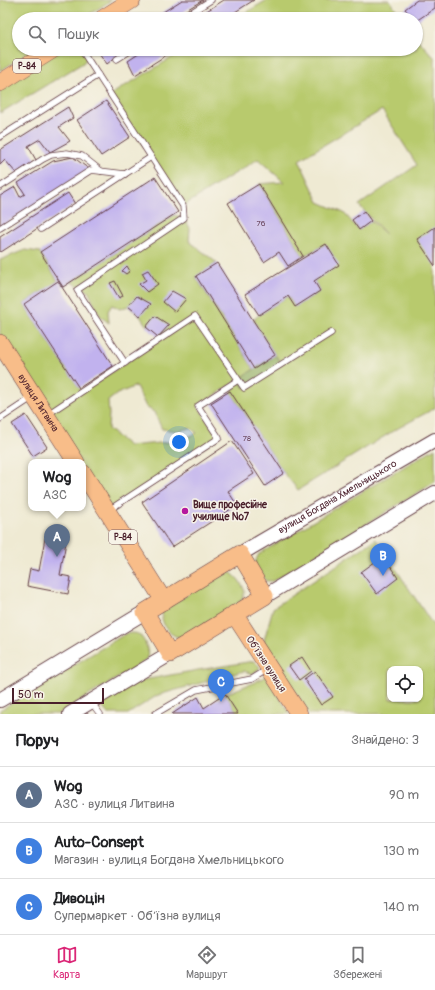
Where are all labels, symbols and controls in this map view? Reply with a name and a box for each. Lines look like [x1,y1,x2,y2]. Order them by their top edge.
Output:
search box [12,12,423,56]
icon: search [26,23,48,45]
text: Пошук [58,25,100,44]
road number: Р-84 [13,59,41,73]
house number: 76 [257,219,266,228]
street label: вулиця Литвина [15,372,61,434]
your location [169,432,189,452]
house number: 78 [243,434,251,443]
street label: вулиця Богдана Хмельницького [276,457,400,536]
popup [28,459,86,511]
text: Wog [43,468,71,487]
text: АЗС [43,487,67,503]
place label: Вище професійне училище №7 [192,499,268,523]
marker: Вище професійне училище №7 [180,506,190,516]
pin: A [44,524,70,557]
road number: Р-84 [109,530,137,544]
pin: B [370,543,396,576]
street label: Обʼїзна вулиця [243,634,289,694]
map controls [387,666,423,702]
button: locate [387,666,423,702]
pin: C [208,669,234,702]
scale bar [12,686,104,705]
text: 50 m [18,688,44,701]
text: Поруч [16,730,59,751]
text: Знайдено: 3 [351,732,419,748]
text: Wog [54,777,82,796]
text: A [25,787,33,803]
text: 90 m [389,787,419,803]
text: АЗС · вулиця Литвина [54,796,175,812]
text: Auto-Consept [54,833,144,852]
text: B [25,843,33,859]
text: 130 m [383,843,419,859]
text: Магазин · вулиця Богдана Хмельницького [54,852,284,868]
text: Дивоцін [54,889,105,908]
text: C [25,899,33,915]
text: 140 m [383,899,419,915]
text: Супермаркет · Обʼїзна вулиця [54,908,221,924]
tab: Карта [53,944,80,981]
tab: Маршрут [186,944,227,981]
tab: Збережені [333,944,382,981]

